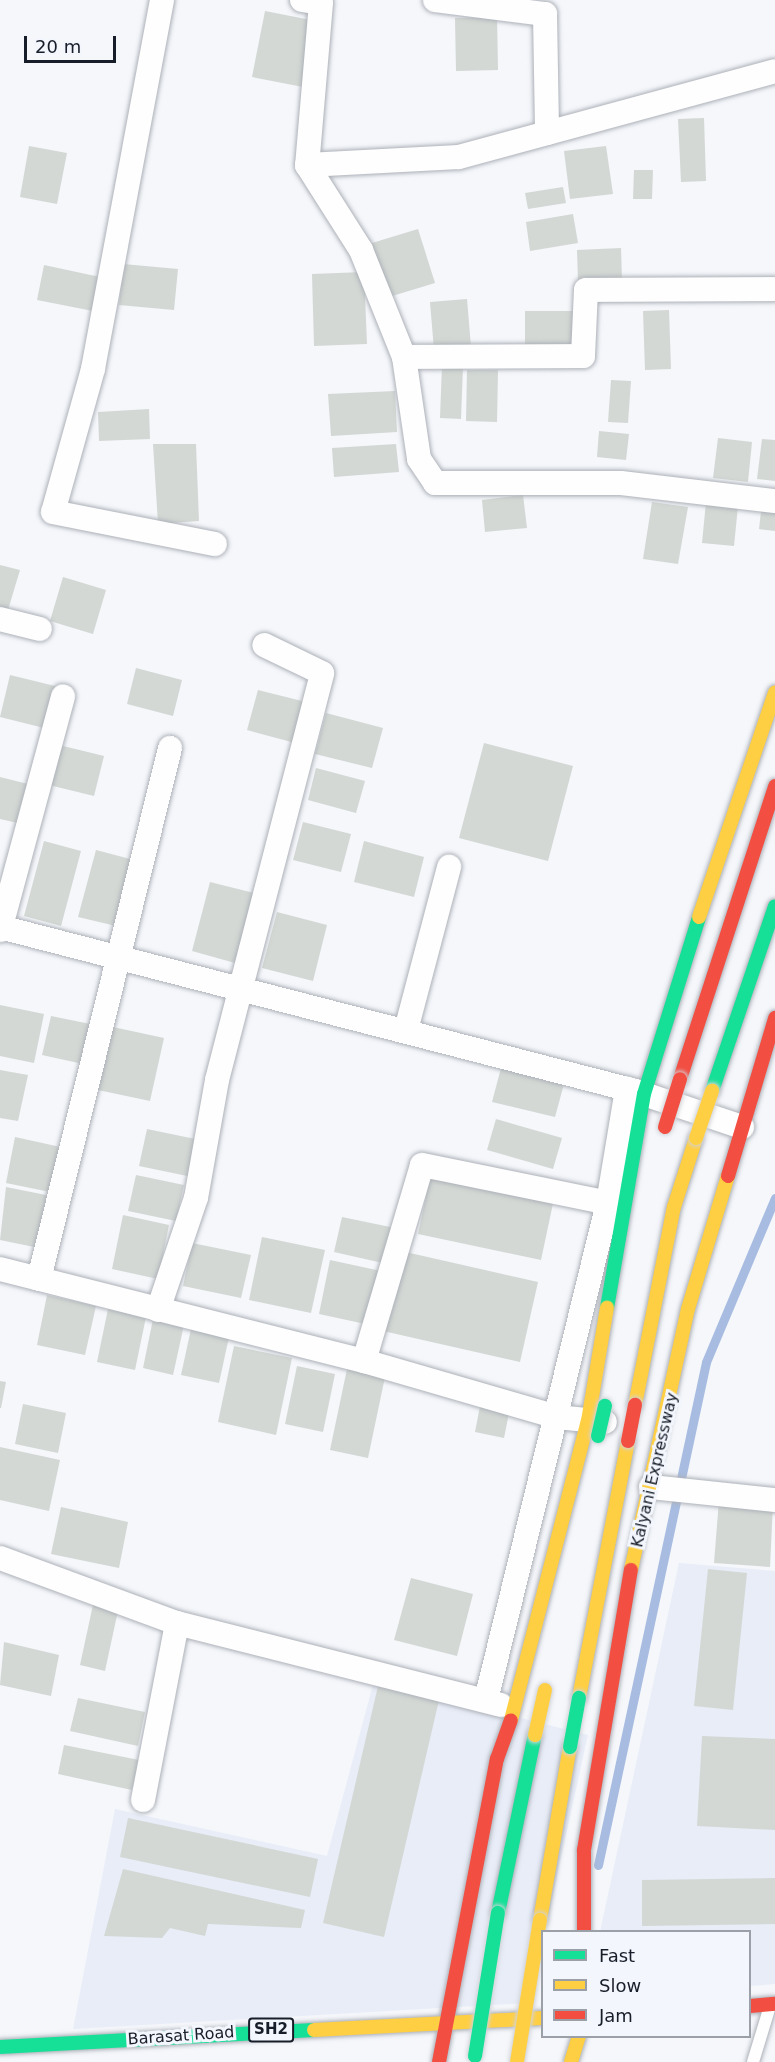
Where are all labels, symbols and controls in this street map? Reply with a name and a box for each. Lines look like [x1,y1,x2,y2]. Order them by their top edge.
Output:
scale bar [27,24,118,62]
text: 20 m [35,36,81,57]
street label: Kalyani Expressway [628,1391,682,1549]
legend [541,1930,751,2038]
text: Fast [599,1945,635,1966]
text: Slow [599,1975,641,1996]
text: Jam [599,2005,633,2026]
road number: SH2 [247,2018,295,2042]
street label: Barasat Road [127,2023,235,2049]

